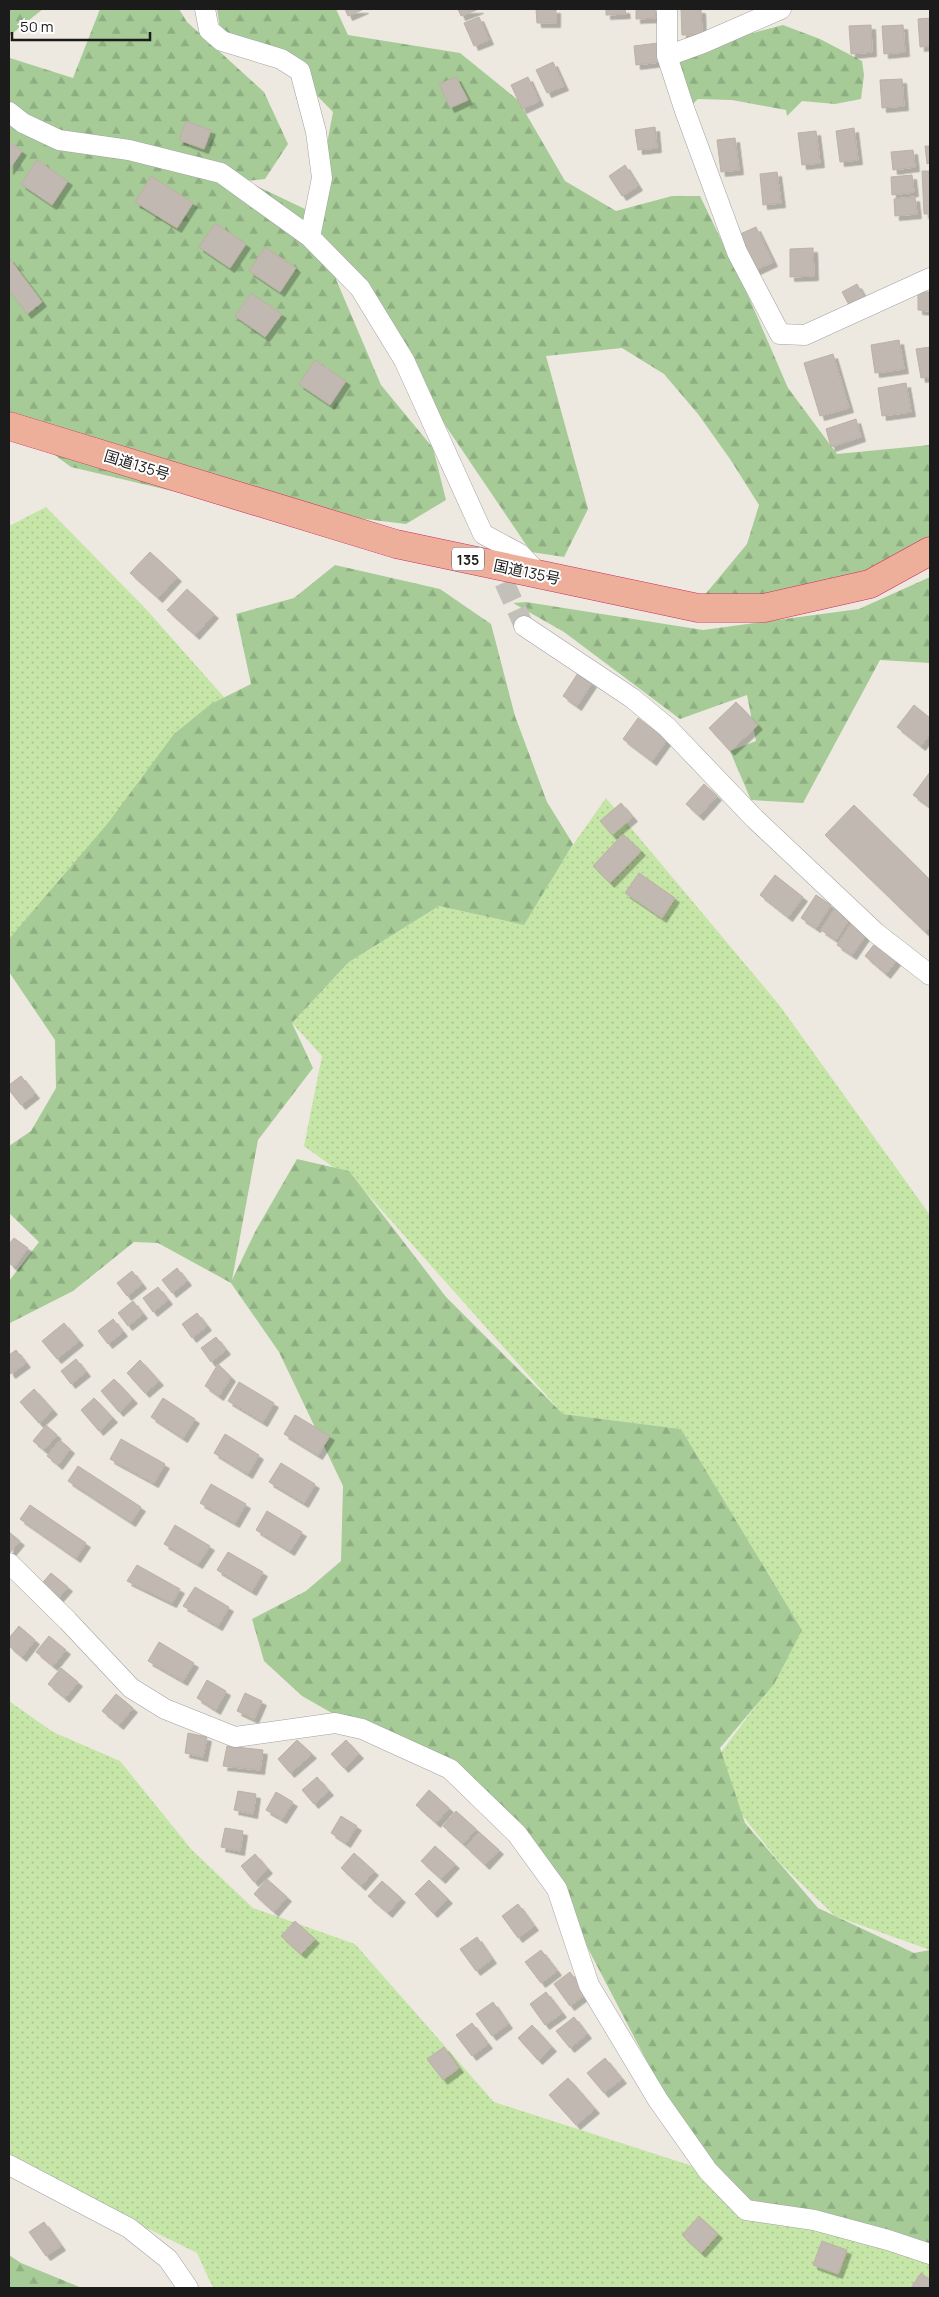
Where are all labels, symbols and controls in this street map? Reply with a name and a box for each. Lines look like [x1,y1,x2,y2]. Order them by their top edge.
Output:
scale bar [12,10,150,42]
text: 50 m [20,16,54,37]
street label: 国道135号 [102,445,172,485]
road number: 135 [452,548,484,570]
street label: 国道135号 [492,555,562,589]

